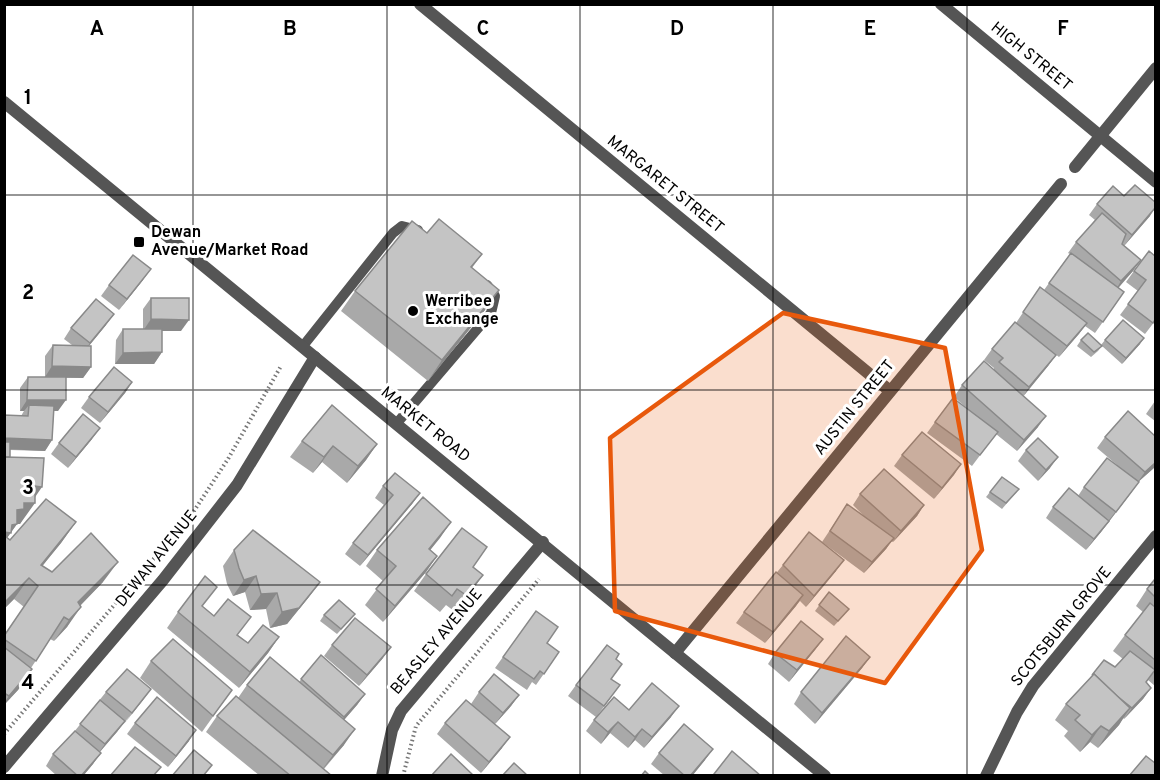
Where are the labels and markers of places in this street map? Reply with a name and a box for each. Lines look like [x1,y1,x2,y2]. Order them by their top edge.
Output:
place label: Dewan Avenue/Market Road [151,223,309,261]
marker: Dewan Avenue/Market Road [132,235,146,249]
place label: Werribee Exchange [425,292,499,330]
marker: Werribee Exchange [406,304,420,318]

